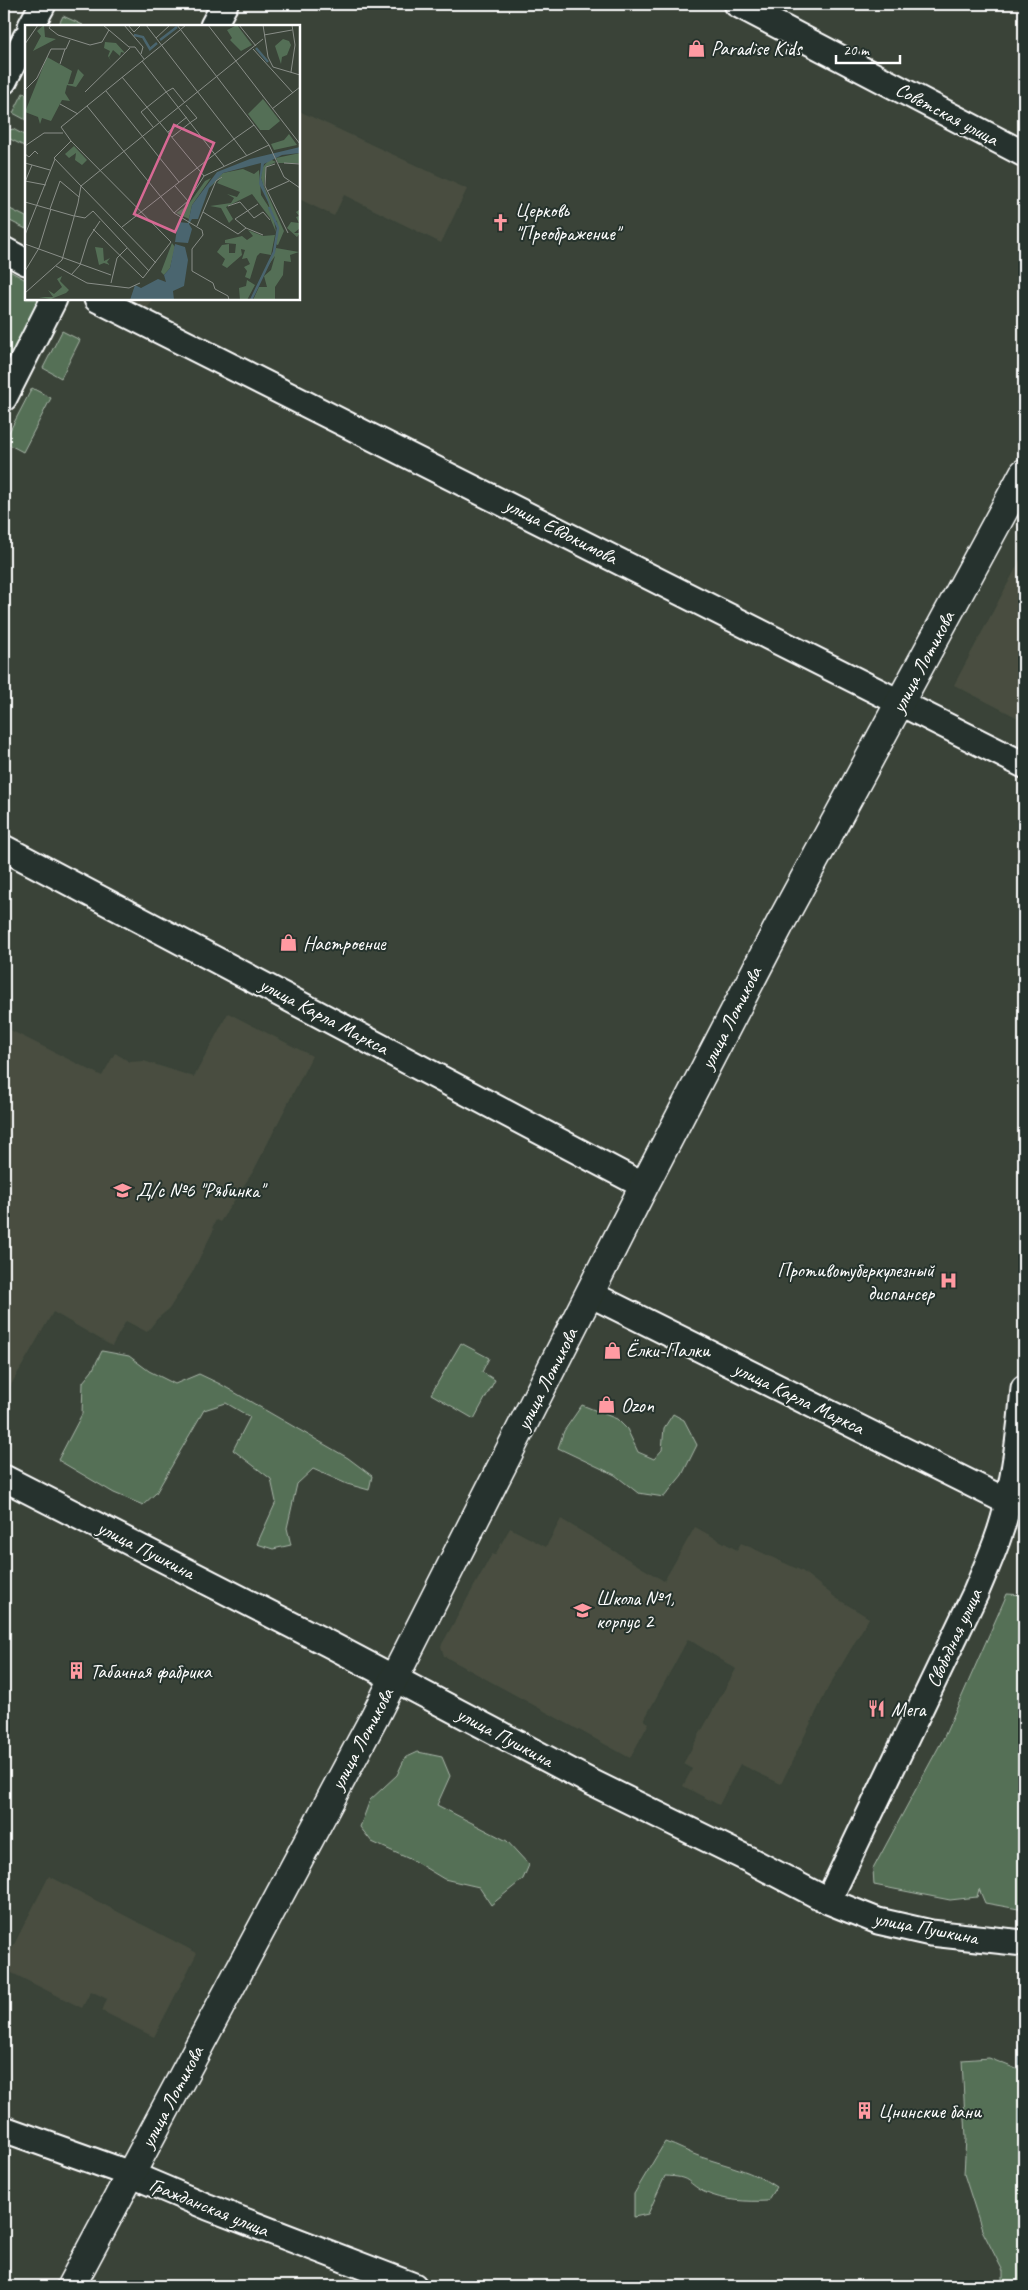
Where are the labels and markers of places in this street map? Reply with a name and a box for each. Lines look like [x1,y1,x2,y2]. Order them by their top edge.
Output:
place label: Paradise Kids [711,36,804,61]
shop icon: Paradise Kids [687,38,707,58]
place label: Церковь "Преображение" [515,198,624,246]
church icon: Церковь "Преображение" [491,212,511,232]
place label: Настроение [303,931,387,956]
shop icon: Настроение [279,933,299,953]
place label: Д/с №6 "Рябинка" [136,1178,268,1203]
school or university icon: Д/с №6 "Рябинка" [112,1180,132,1200]
place label: Противотуберкулезный диспансер [777,1258,936,1306]
hospital icon: Противотуберкулезный диспансер [938,1271,958,1291]
place label: Ёлки-Палки [626,1338,711,1363]
shop icon: Ёлки-Палки [602,1340,622,1360]
place label: Ozon [621,1393,655,1418]
shop icon: Ozon [597,1395,617,1415]
place label: Школа №1, корпус 2 [596,1586,674,1634]
school or university icon: Школа №1, корпус 2 [572,1600,592,1620]
place label: Табачная фабрика [90,1659,212,1684]
building icon: Табачная фабрика [66,1661,86,1681]
place label: Мега [891,1697,928,1722]
restaurant icon: Мега [867,1699,887,1719]
place label: Цнинские бани [878,2099,982,2124]
building icon: Цнинские бани [854,2101,874,2121]

